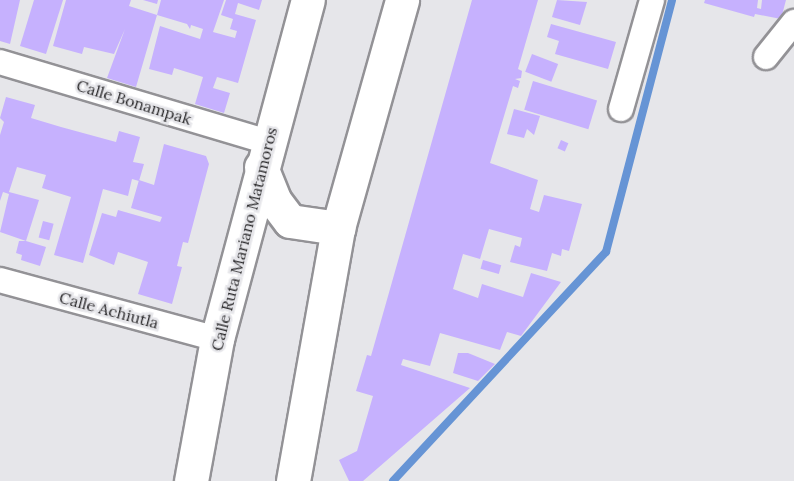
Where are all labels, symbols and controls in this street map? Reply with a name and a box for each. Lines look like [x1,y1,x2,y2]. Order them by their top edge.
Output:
street label: Calle Bonampak [74,75,194,129]
street label: Calle Ruta Mariano Matamoros [207,125,281,353]
street label: Calle Achiutla [57,288,161,332]

